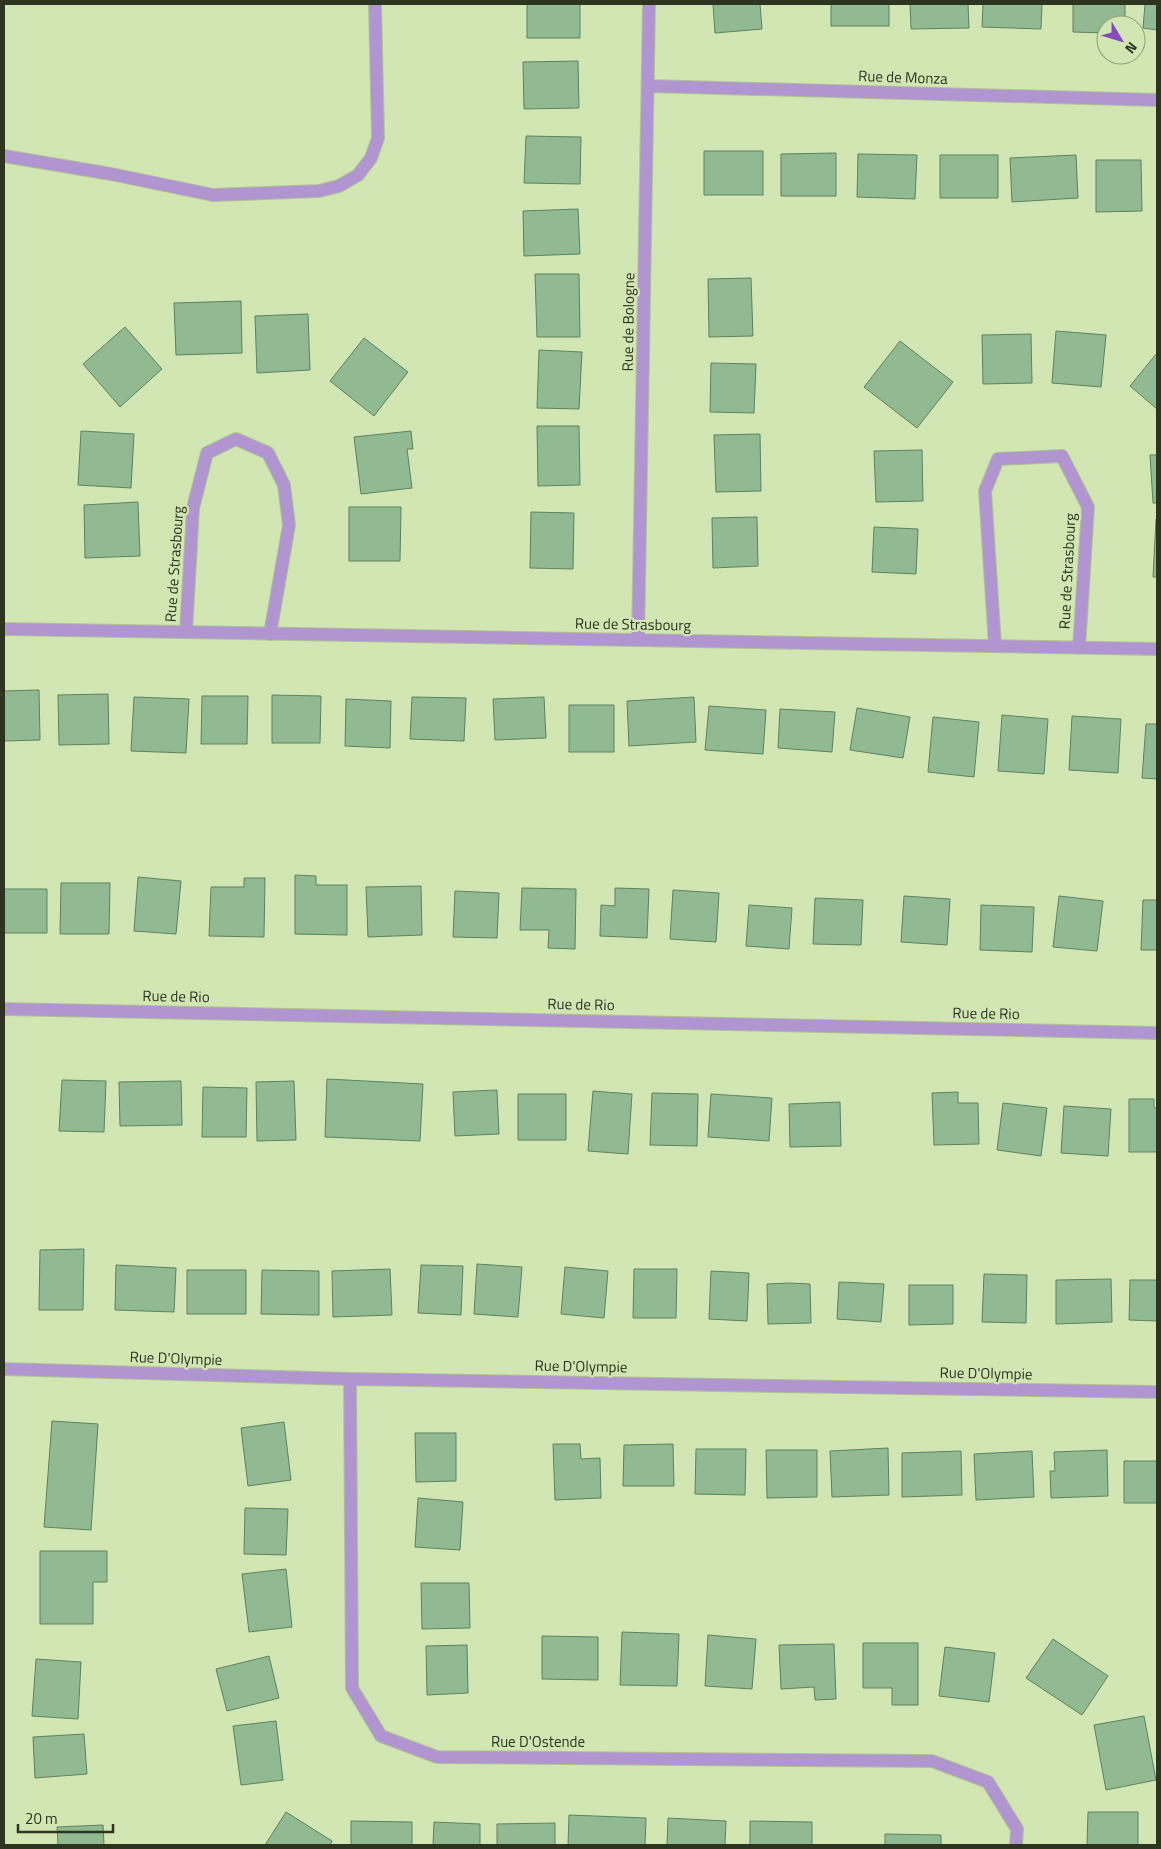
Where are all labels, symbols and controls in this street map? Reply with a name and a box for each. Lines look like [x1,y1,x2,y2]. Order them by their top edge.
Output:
north arrow [1096,15,1146,65]
text: N [1120,38,1143,59]
street label: Rue de Monza [858,64,949,90]
street label: Rue de Bologne [616,272,640,372]
street label: Rue de Strasbourg [158,505,190,623]
street label: Rue de Strasbourg [1052,512,1082,630]
street label: Rue de Strasbourg [575,611,692,637]
street label: Rue de Rio [142,984,210,1008]
street label: Rue de Rio [547,992,615,1016]
street label: Rue de Rio [952,1001,1020,1025]
street label: Rue D'Olympie [129,1345,223,1371]
street label: Rue D'Olympie [534,1354,628,1378]
street label: Rue D'Olympie [939,1361,1033,1385]
street label: Rue D'Ostende [491,1730,585,1753]
scale bar [18,1802,112,1834]
text: 20 m [25,1807,58,1830]

